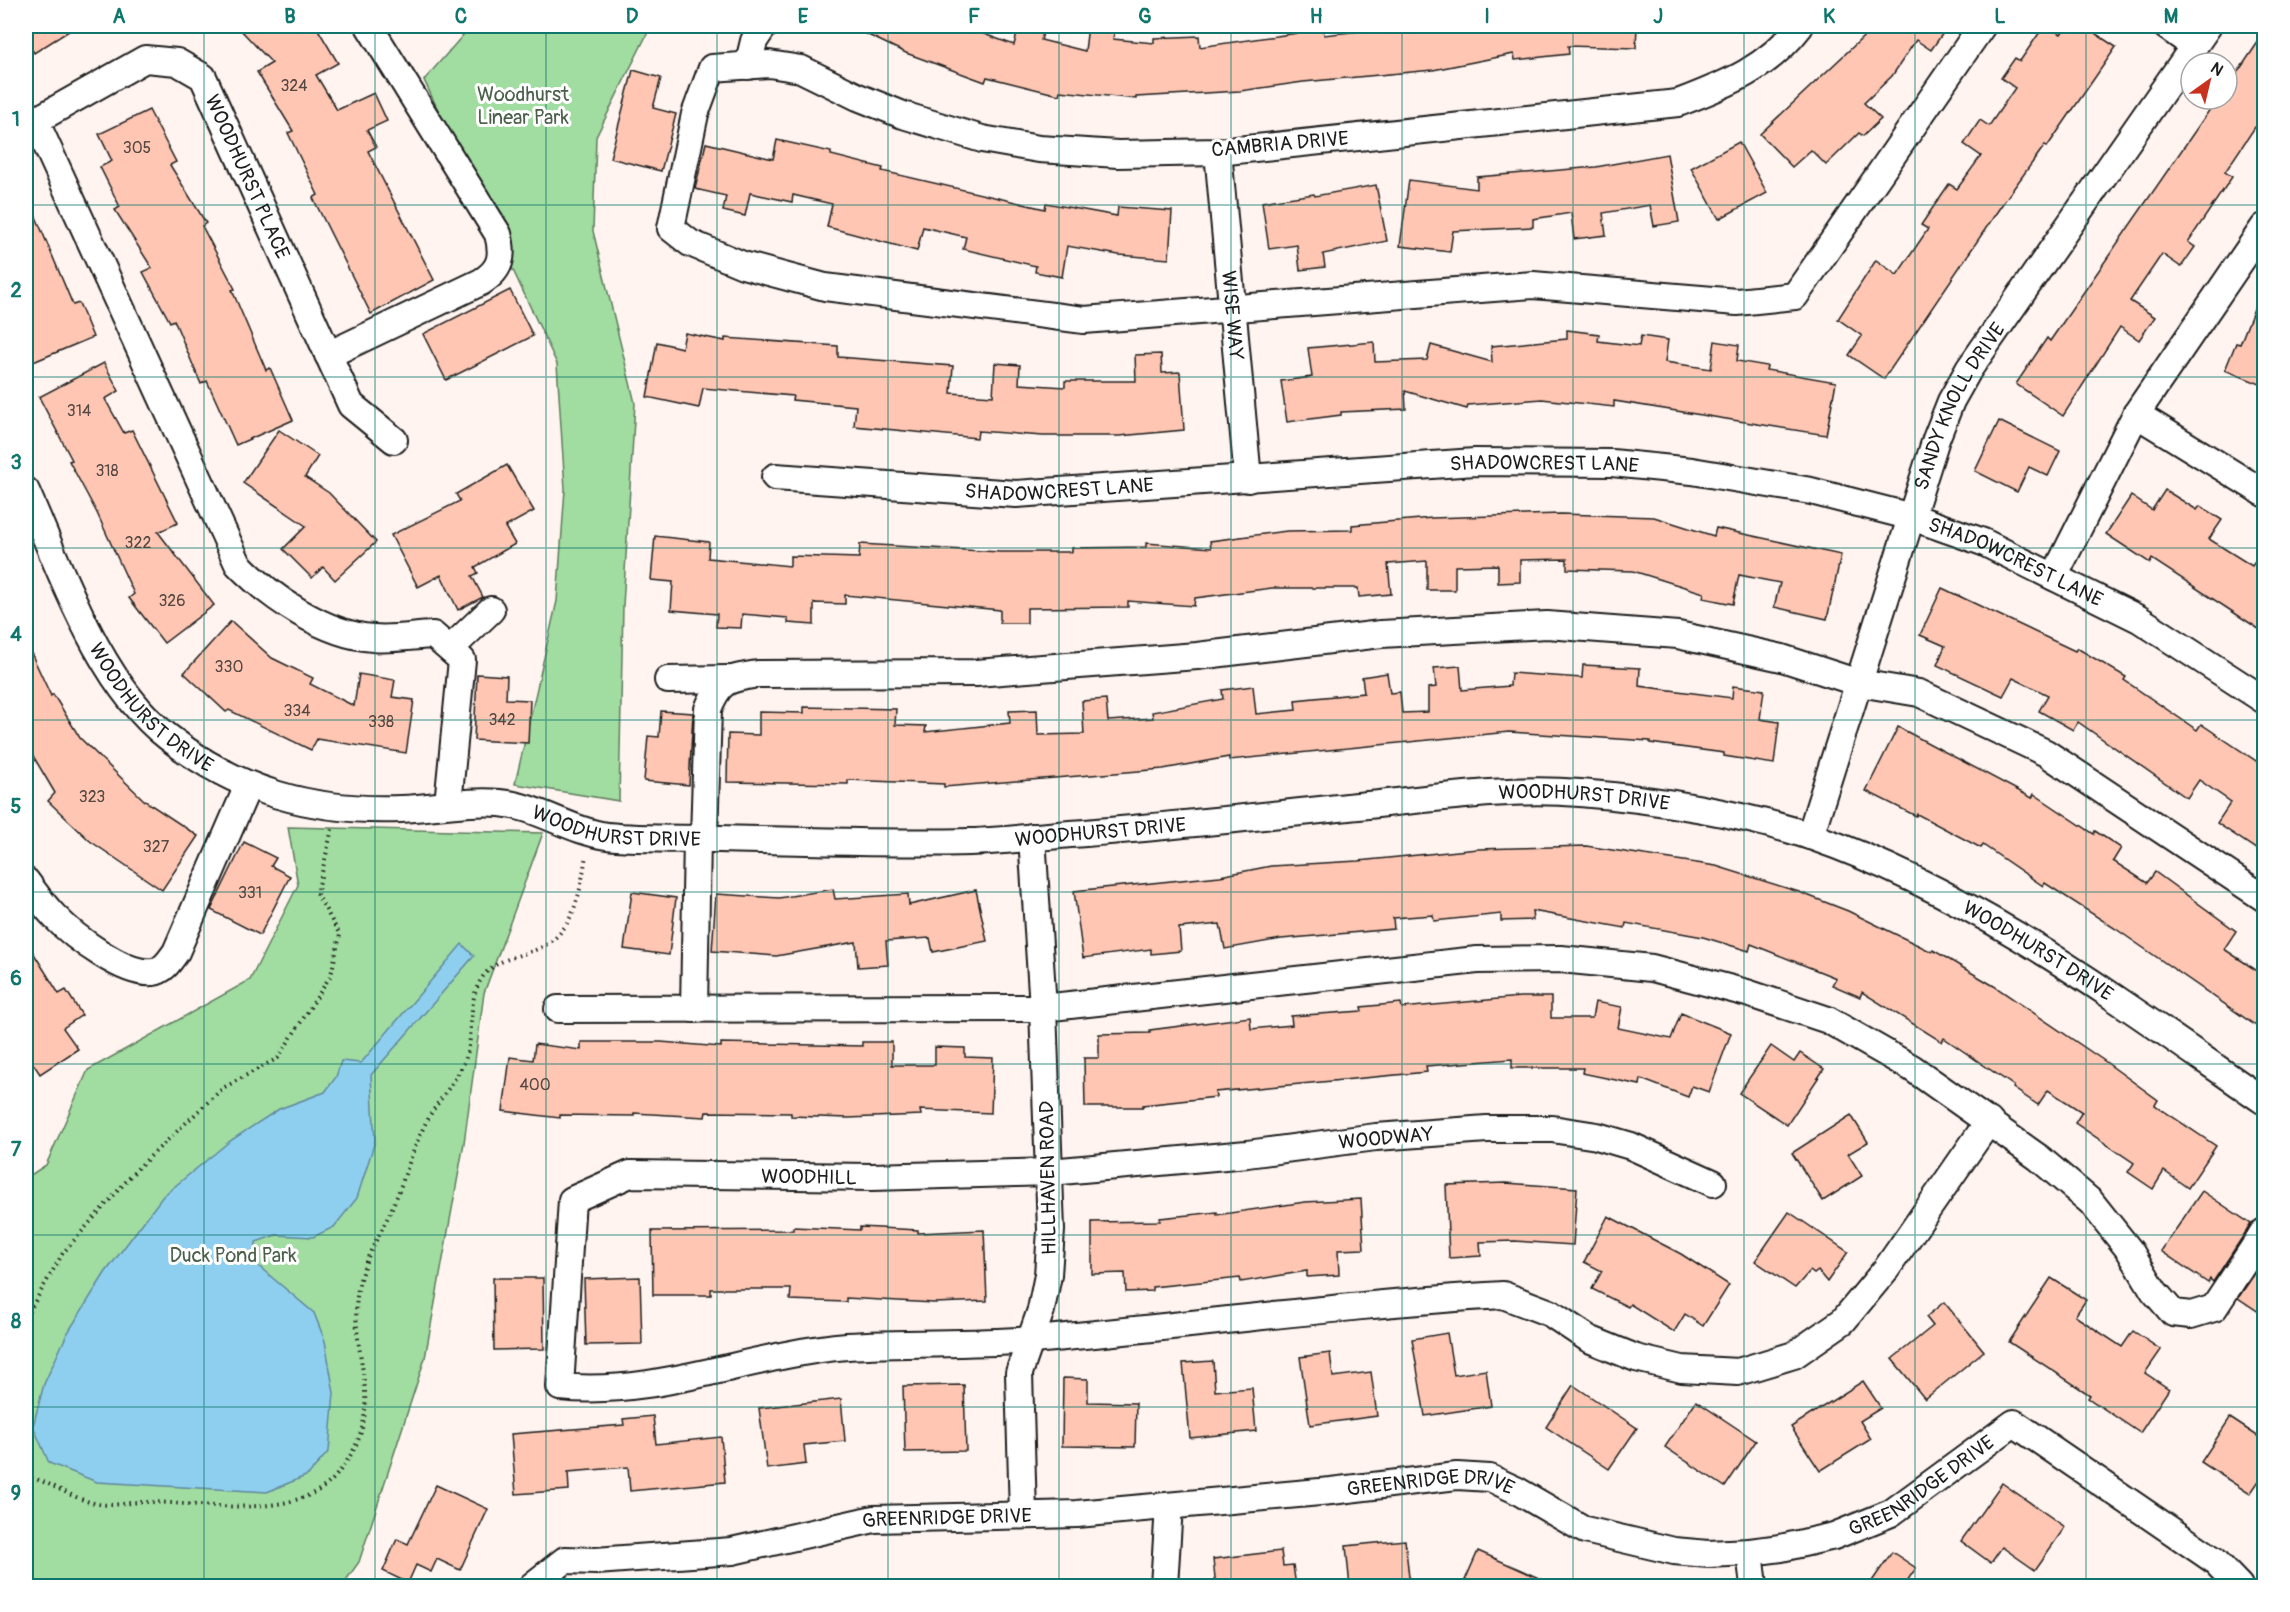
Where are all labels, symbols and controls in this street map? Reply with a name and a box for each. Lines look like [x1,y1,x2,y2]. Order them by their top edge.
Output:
text: A [113,4,126,29]
text: B [284,4,296,29]
text: C [455,4,467,29]
text: D [626,4,639,29]
text: E [798,4,809,29]
text: F [968,4,980,29]
text: G [1138,4,1152,29]
text: H [1310,4,1323,29]
text: I [1484,4,1490,29]
text: J [1653,4,1663,29]
text: K [1823,4,1835,29]
text: L [1994,4,2006,29]
text: M [2164,4,2178,29]
north arrow [2179,51,2239,111]
text: N [2207,58,2227,81]
house number: 324 [280,76,308,96]
park label: Woodhurst Linear Park [477,82,570,130]
street label: WOODHURST PLACE [200,90,296,263]
text: 1 [12,107,20,132]
street label: CAMBRIA DRIVE [1210,126,1350,162]
house number: 305 [123,138,151,158]
street label: WISE WAY [1216,270,1250,361]
text: 2 [10,278,22,303]
street label: SANDY KNOLL DRIVE [1908,318,2010,493]
house number: 314 [67,401,91,421]
street label: SHADOWCREST LANE [1449,449,1640,478]
text: 3 [10,450,22,475]
house number: 318 [95,461,119,481]
street label: SHADOWCREST LANE [964,472,1155,507]
street label: SHADOWCREST LANE [1925,511,2107,612]
house number: 322 [125,533,151,553]
house number: 326 [158,591,186,611]
text: 4 [10,622,22,647]
street label: WOODHURST DRIVE [84,638,218,777]
house number: 330 [215,657,243,677]
house number: 334 [283,701,311,721]
house number: 342 [488,710,516,730]
house number: 338 [368,712,394,732]
street label: WOODHURST DRIVE [1498,779,1672,816]
house number: 323 [79,787,105,807]
text: 5 [11,794,22,819]
street label: WOODHURST DRIVE [529,799,701,851]
street label: WOODHURST DRIVE [1014,812,1187,852]
house number: 327 [143,837,170,857]
house number: 331 [238,883,262,903]
street label: WOODHURST DRIVE [1959,895,2118,1006]
text: 6 [10,966,22,991]
house number: 400 [519,1075,551,1095]
street label: HILLHAVEN ROAD [1034,1101,1062,1255]
street label: WOODWAY [1337,1121,1435,1155]
text: 7 [11,1137,22,1162]
street label: WOODHILL [761,1164,857,1190]
park label: Duck Pond Park [169,1243,297,1268]
text: 8 [11,1309,21,1334]
street label: GREENRIDGE DRIVE [1845,1429,1999,1541]
street label: GREENRIDGE DRIVE [1346,1463,1519,1502]
text: 9 [11,1481,21,1506]
street label: GREENRIDGE DRIVE [860,1503,1032,1534]

